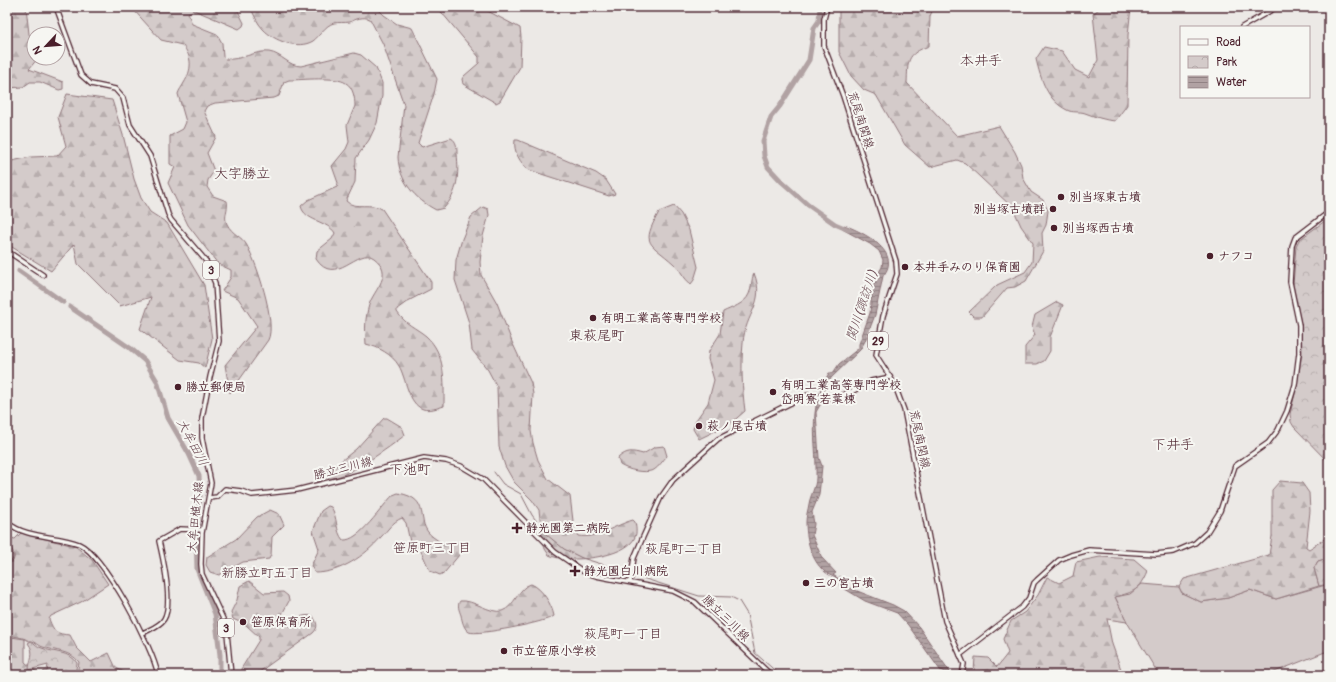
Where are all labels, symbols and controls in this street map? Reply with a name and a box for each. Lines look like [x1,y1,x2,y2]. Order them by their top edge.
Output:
north arrow [26,26,66,66]
legend [1180,26,1310,98]
text: Road [1216,35,1241,50]
text: N [30,43,45,56]
district label: 本井手 [960,52,1002,69]
text: Park [1216,55,1237,70]
text: Water [1216,75,1247,90]
street label: 荒尾南関線 [844,89,877,151]
district label: 大字勝立 [214,165,270,182]
place label: 別当塚東古墳 [1069,190,1141,205]
marker: 別当塚東古墳 [1056,192,1066,202]
place label: 別当塚古墳群 [973,202,1045,217]
marker: 別当塚古墳群 [1048,204,1058,214]
place label: 別当塚西古墳 [1062,221,1134,236]
marker: 別当塚西古墳 [1049,223,1059,233]
place label: ナフコ [1218,249,1254,264]
marker: ナフコ [1205,251,1215,261]
place label: 本井手みのり保育園 [913,260,1021,275]
road number: 3 [203,261,219,279]
marker: 本井手みのり保育園 [900,262,910,272]
water label: 関川(諏訪川) [843,267,881,343]
place label: 有明工業高等専門学校 [601,311,721,326]
marker: 有明工業高等専門学校 [588,313,598,323]
district label: 東萩尾町 [569,327,625,344]
road number: 29 [868,332,888,350]
place label: 有明工業高等専門学校 岱明寮 若葉棟 [781,378,901,407]
place label: 勝立郵便局 [186,380,246,395]
marker: 勝立郵便局 [173,382,183,392]
marker: 有明工業高等専門学校 岱明寮 若葉棟 [768,387,778,397]
street label: 荒尾南関線 [906,408,933,470]
water label: 大牟田川 [173,416,211,469]
place label: 萩ノ尾古墳 [707,419,767,434]
marker: 萩ノ尾古墳 [694,421,704,431]
district label: 下井手 [1152,436,1194,453]
street label: 勝立三川線 [312,454,374,483]
district label: 下池町 [389,461,431,478]
street label: 大牟田植木線 [184,480,207,554]
place label: 静光園第二病院 [526,521,610,536]
marker: 静光園第二病院 [511,522,523,534]
district label: 笹原町三丁目 [393,540,471,556]
district label: 萩尾町二丁目 [645,541,723,557]
place label: 静光園白川病院 [584,564,668,579]
district label: 新勝立町五丁目 [221,565,313,581]
marker: 静光園白川病院 [569,565,581,577]
place label: 三の宮古墳 [814,576,874,591]
marker: 三の宮古墳 [801,578,811,588]
street label: 勝立三川線 [699,592,752,645]
place label: 笹原保育所 [251,615,312,630]
marker: 笹原保育所 [238,617,248,627]
road number: 3 [218,619,234,637]
district label: 萩尾町一丁目 [584,626,662,642]
place label: 市立笹原小学校 [512,644,596,659]
marker: 市立笹原小学校 [499,646,509,656]

